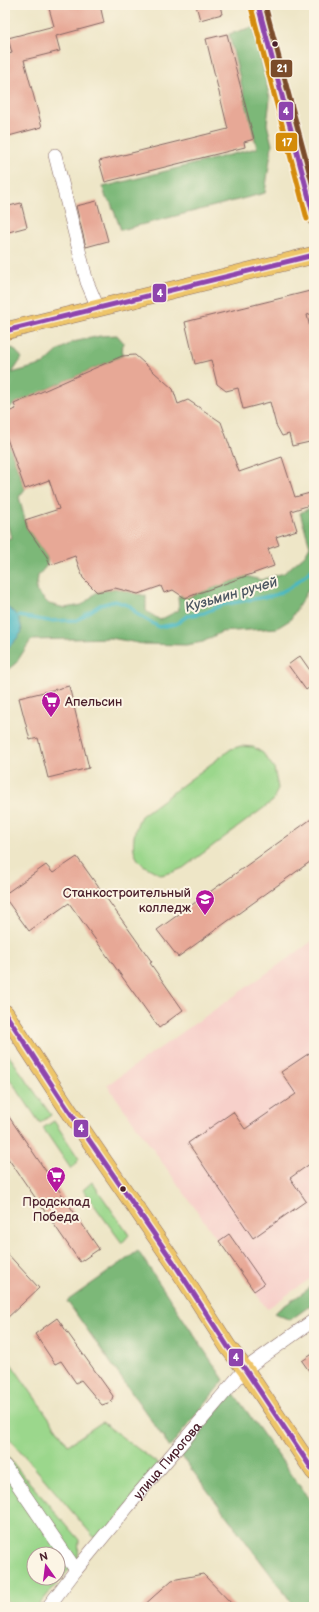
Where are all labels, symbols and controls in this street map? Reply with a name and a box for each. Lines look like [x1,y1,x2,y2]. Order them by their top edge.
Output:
unlabelled marker [270,39,280,49]
line badge: 21 [270,59,293,78]
text: 21 [277,62,288,75]
line badge: 4 [278,101,294,121]
text: 4 [283,105,290,118]
line badge: 17 [275,132,298,152]
text: 17 [282,136,292,149]
line badge: 4 [152,283,167,303]
text: 4 [157,287,164,300]
water label: Кузьмин ручей [183,573,279,616]
supermarket icon: Апельсин [40,690,62,718]
place label: Апельсин [64,694,122,710]
place label: Станкостроительный колледж [63,885,192,916]
school or university icon: Станкостроительный колледж [194,888,216,916]
line badge: 4 [73,1119,89,1138]
text: 4 [78,1122,85,1135]
supermarket icon: Продсклад Победа [45,1165,67,1193]
unlabelled marker [118,1184,128,1194]
place label: Продсклад Победа [22,1194,90,1225]
line badge: 4 [228,1348,244,1367]
text: 4 [233,1351,240,1364]
street label: улица Пирогова [130,1419,205,1503]
north arrow [26,1546,66,1586]
text: N [38,1549,49,1564]

